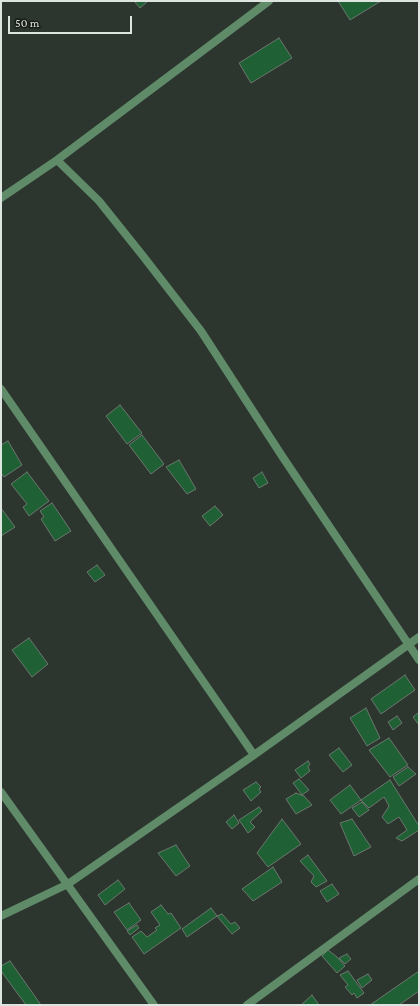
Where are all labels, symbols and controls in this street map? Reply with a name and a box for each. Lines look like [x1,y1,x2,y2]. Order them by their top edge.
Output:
scale bar [10,8,134,34]
text: 50 m [15,16,39,30]

